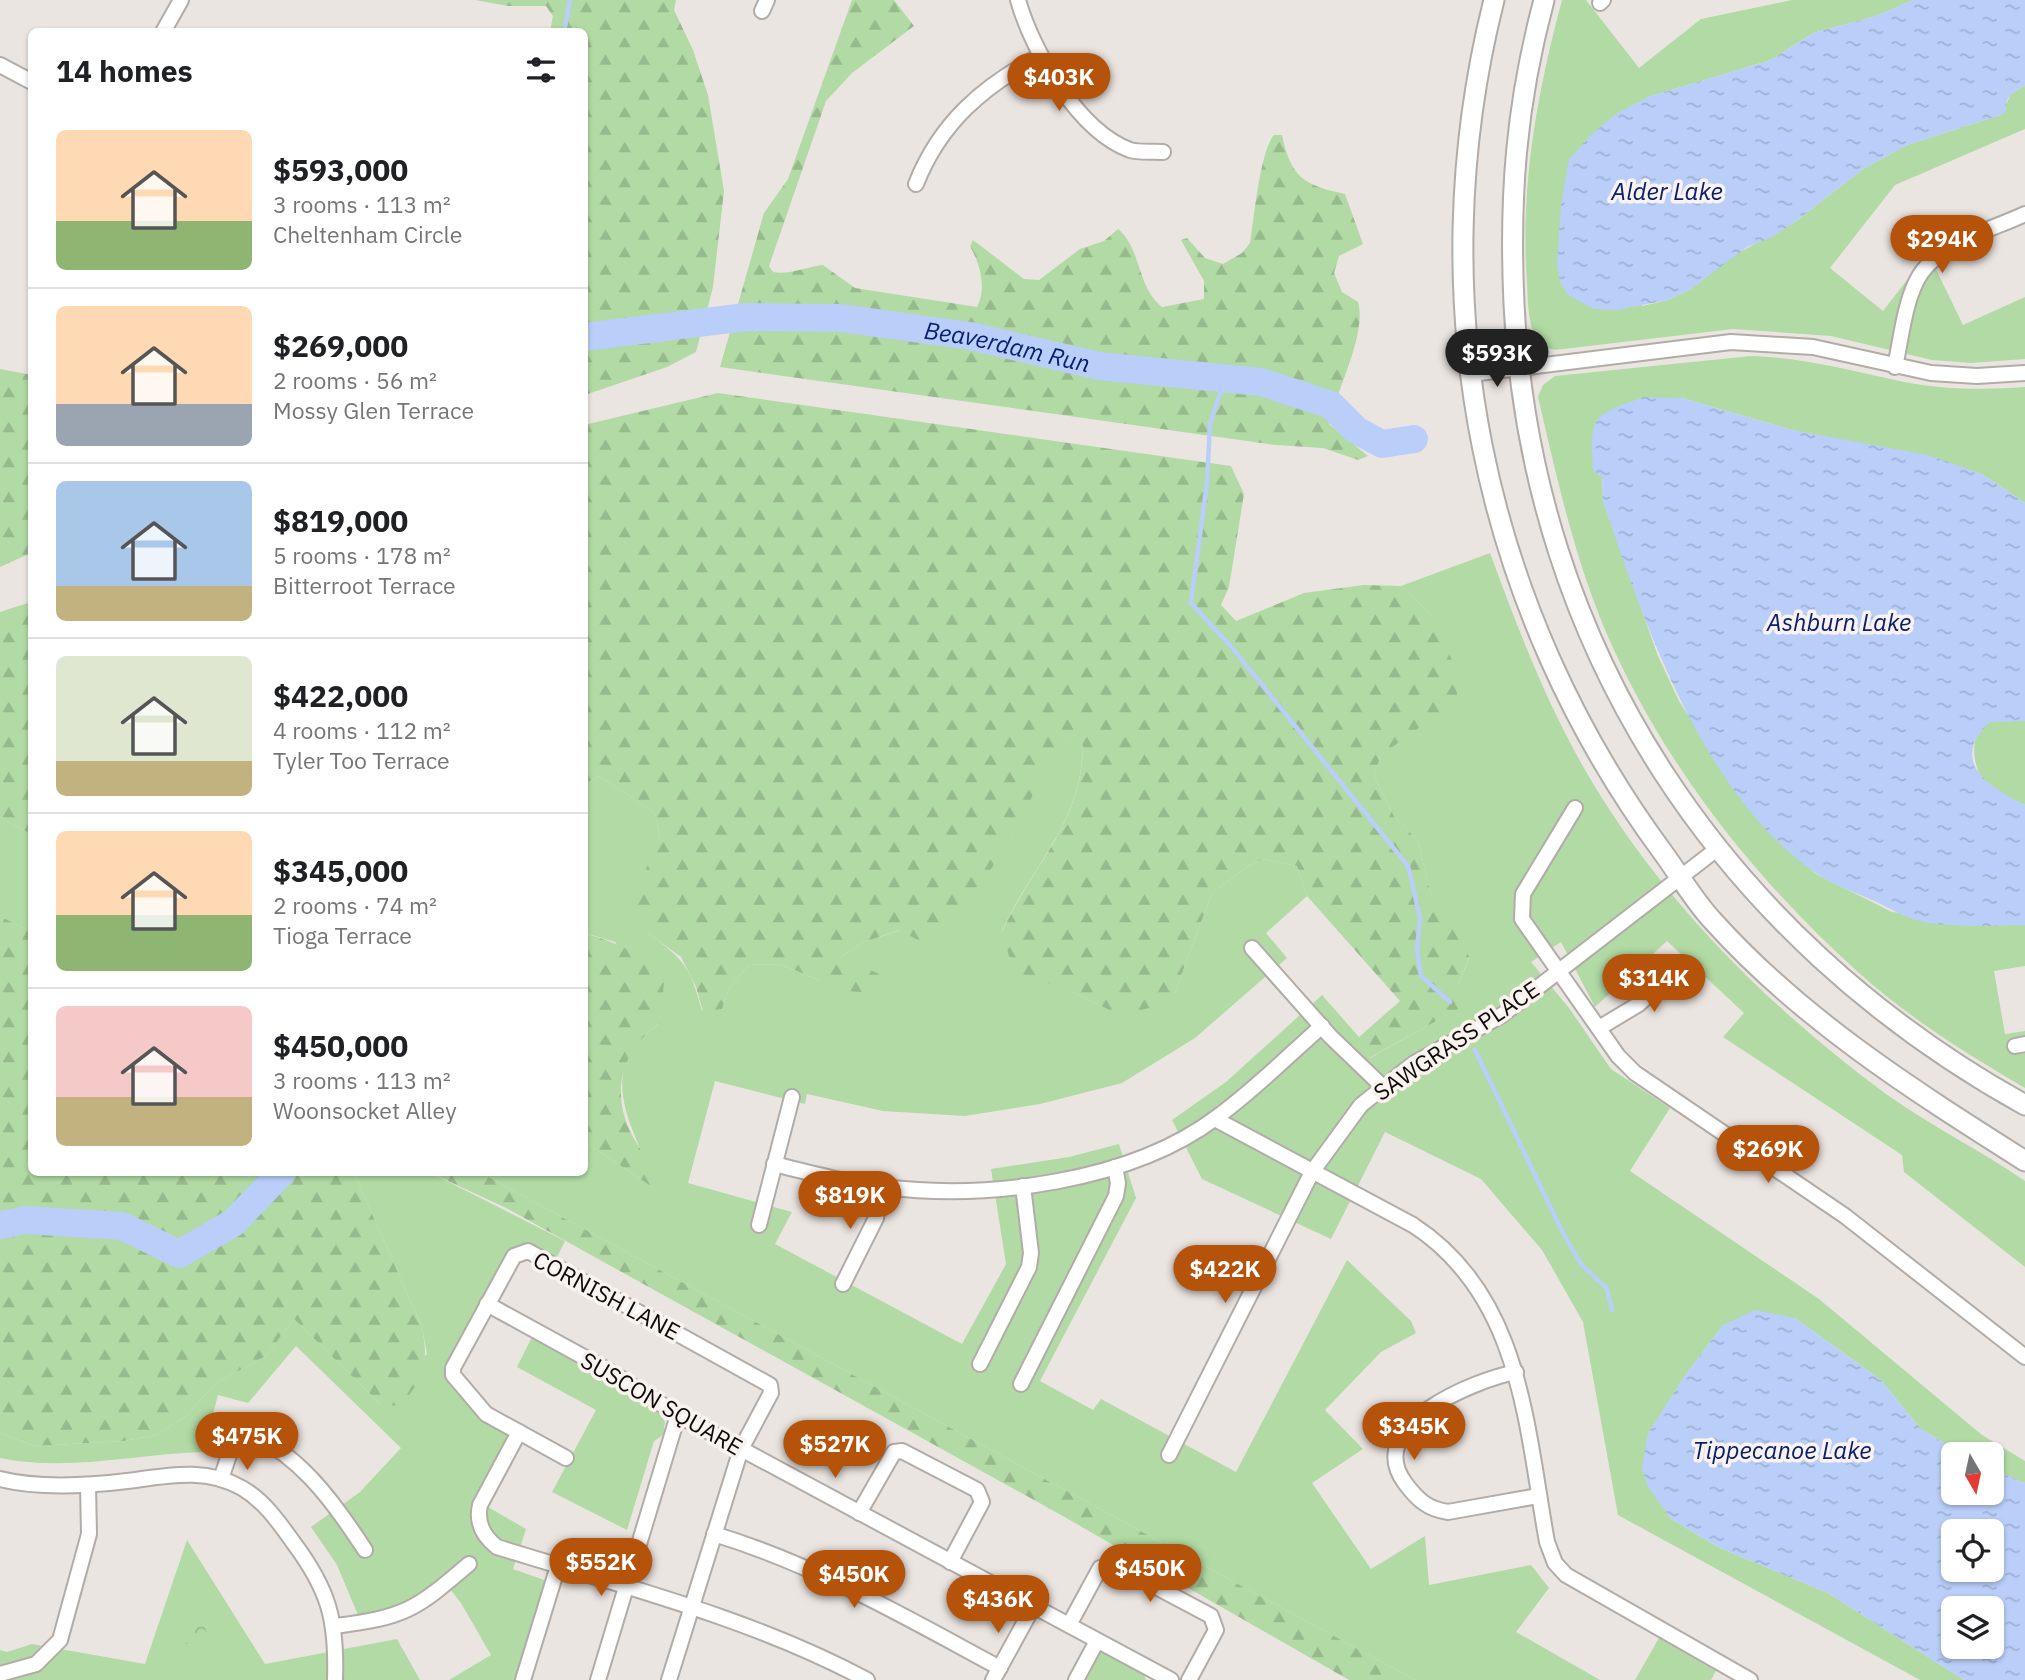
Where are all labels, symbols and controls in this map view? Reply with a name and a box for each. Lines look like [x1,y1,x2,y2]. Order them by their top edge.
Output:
text: 14 homes [56,51,193,90]
icon: filters [522,51,560,89]
pin: $403K [1010,54,1108,113]
text: $403K [1023,61,1095,91]
text: $593,000 [273,150,408,189]
icon: home [112,158,196,242]
water label: Alder Lake [1610,175,1723,207]
text: 3 rooms · 113 m² [273,189,451,219]
pin: $294K [1893,216,1991,275]
text: Cheltenham Circle [273,219,462,249]
text: $294K [1906,223,1978,253]
water label: Beaverdam Run [922,314,1093,379]
text: $269,000 [273,326,408,365]
pin: $593K [1448,330,1546,389]
icon: home [112,334,196,418]
text: $593K [1461,337,1533,367]
text: 2 rooms · 56 m² [273,365,437,395]
text: Mossy Glen Terrace [273,395,474,425]
text: $819,000 [273,501,408,540]
icon: home [112,509,196,593]
text: 5 rooms · 178 m² [273,540,451,570]
text: Bitterroot Terrace [273,570,456,600]
water label: Ashburn Lake [1766,606,1911,638]
text: $422,000 [273,676,408,715]
icon: home [112,684,196,768]
text: 4 rooms · 112 m² [273,715,451,745]
text: Tyler Too Terrace [273,745,450,775]
text: $345,000 [273,851,408,890]
icon: home [112,859,196,943]
text: 2 rooms · 74 m² [273,890,437,920]
text: Tioga Terrace [273,920,412,950]
pin: $314K [1605,954,1703,1014]
text: $314K [1618,962,1690,992]
street label: SAWGRASS PLACE [1367,973,1545,1107]
text: $450,000 [273,1026,408,1065]
icon: home [112,1034,196,1118]
text: 3 rooms · 113 m² [273,1065,451,1095]
text: Woonsocket Alley [273,1095,457,1125]
pin: $269K [1719,1126,1817,1185]
text: $269K [1732,1133,1804,1163]
pin: $819K [801,1172,899,1231]
text: $819K [814,1179,886,1209]
street label: CORNISH LANE [528,1244,686,1346]
pin: $422K [1176,1246,1274,1305]
text: $422K [1189,1253,1261,1283]
street label: SUSCON SQUARE [576,1344,748,1462]
pin: $345K [1365,1402,1463,1462]
text: $345K [1378,1410,1450,1440]
pin: $475K [198,1412,296,1472]
text: $475K [211,1420,283,1450]
pin: $527K [786,1420,884,1480]
text: $527K [799,1428,871,1458]
water label: Tippecanoe Lake [1692,1434,1872,1466]
north arrow [1941,1442,2004,1505]
map controls [1941,1442,2004,1659]
button: locate [1941,1519,2004,1582]
pin: $552K [552,1538,650,1598]
pin: $450K [1101,1544,1199,1604]
text: $552K [565,1546,637,1576]
pin: $450K [805,1550,903,1610]
text: $450K [1114,1552,1186,1582]
text: $450K [818,1558,890,1588]
pin: $436K [949,1576,1047,1635]
text: $436K [962,1583,1034,1613]
button: layers [1941,1596,2004,1659]

